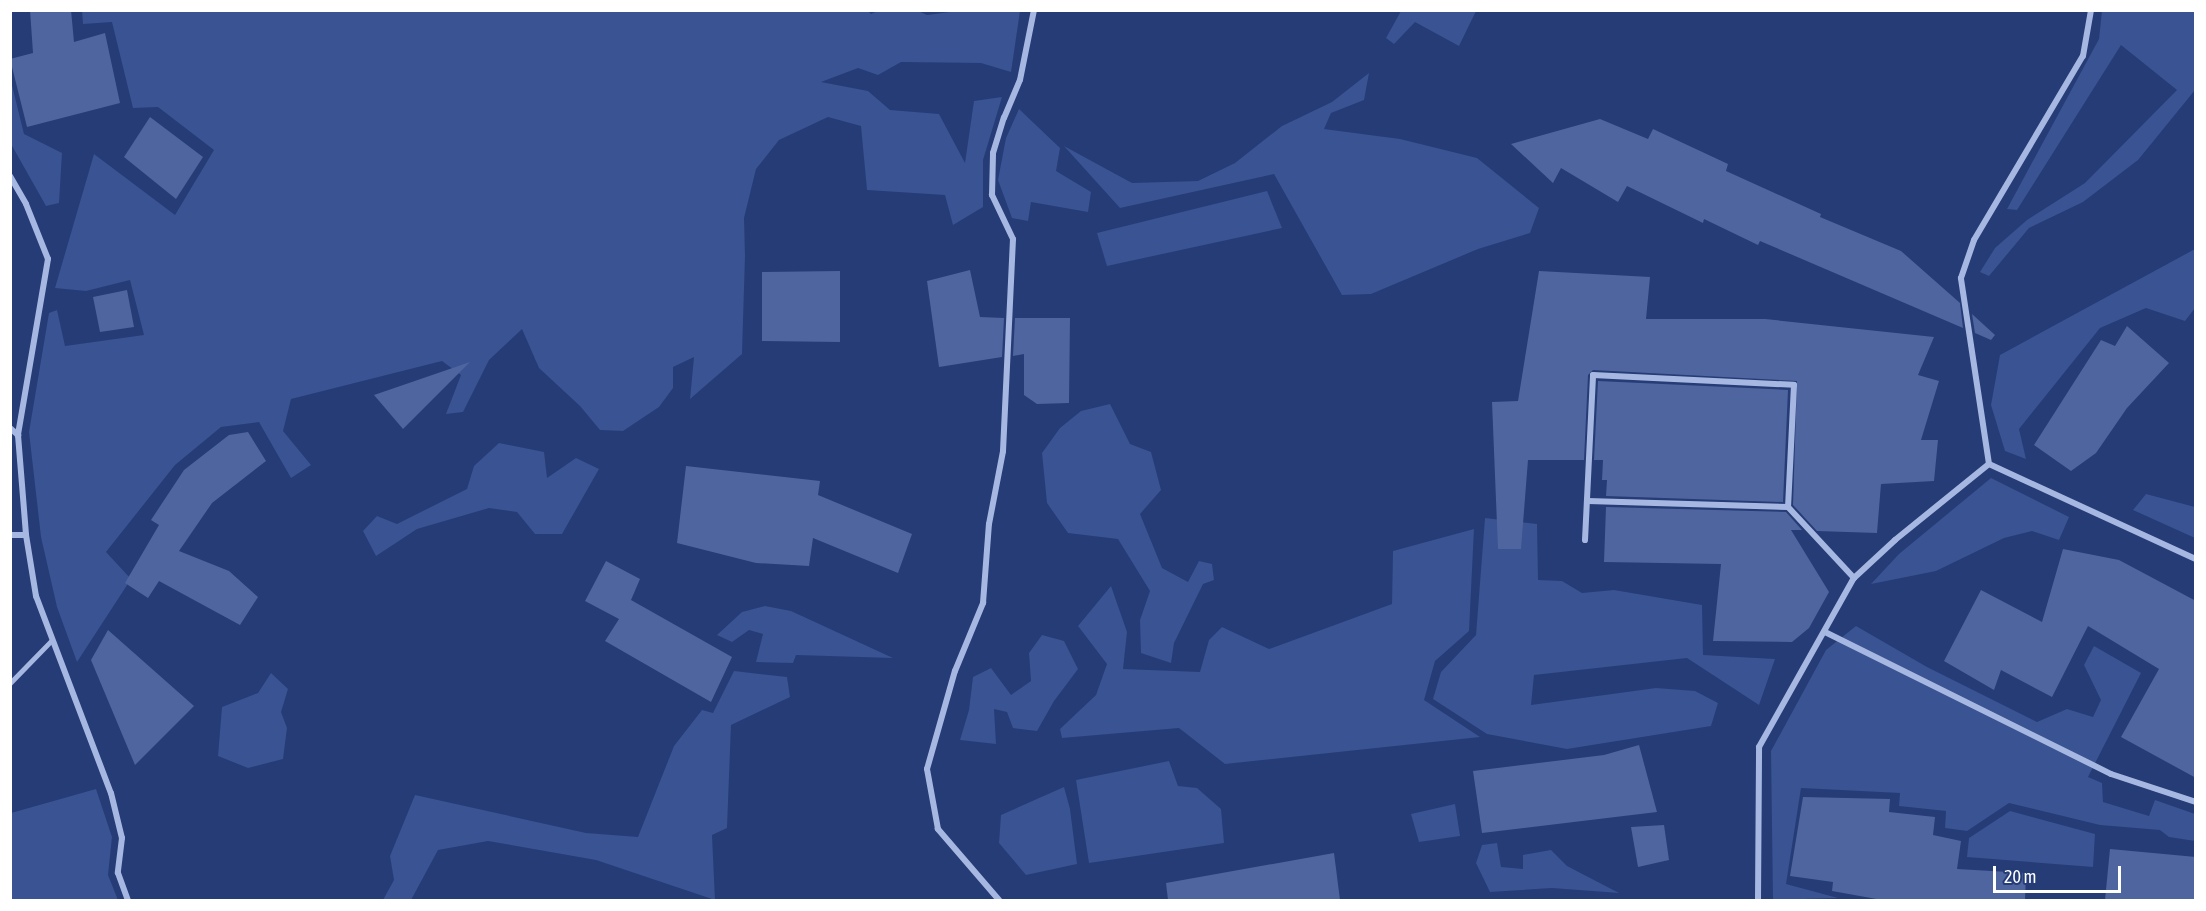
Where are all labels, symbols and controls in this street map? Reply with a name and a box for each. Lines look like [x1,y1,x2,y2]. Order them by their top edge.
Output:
scale bar [1996,854,2124,892]
text: 20 m [2004,866,2036,887]

